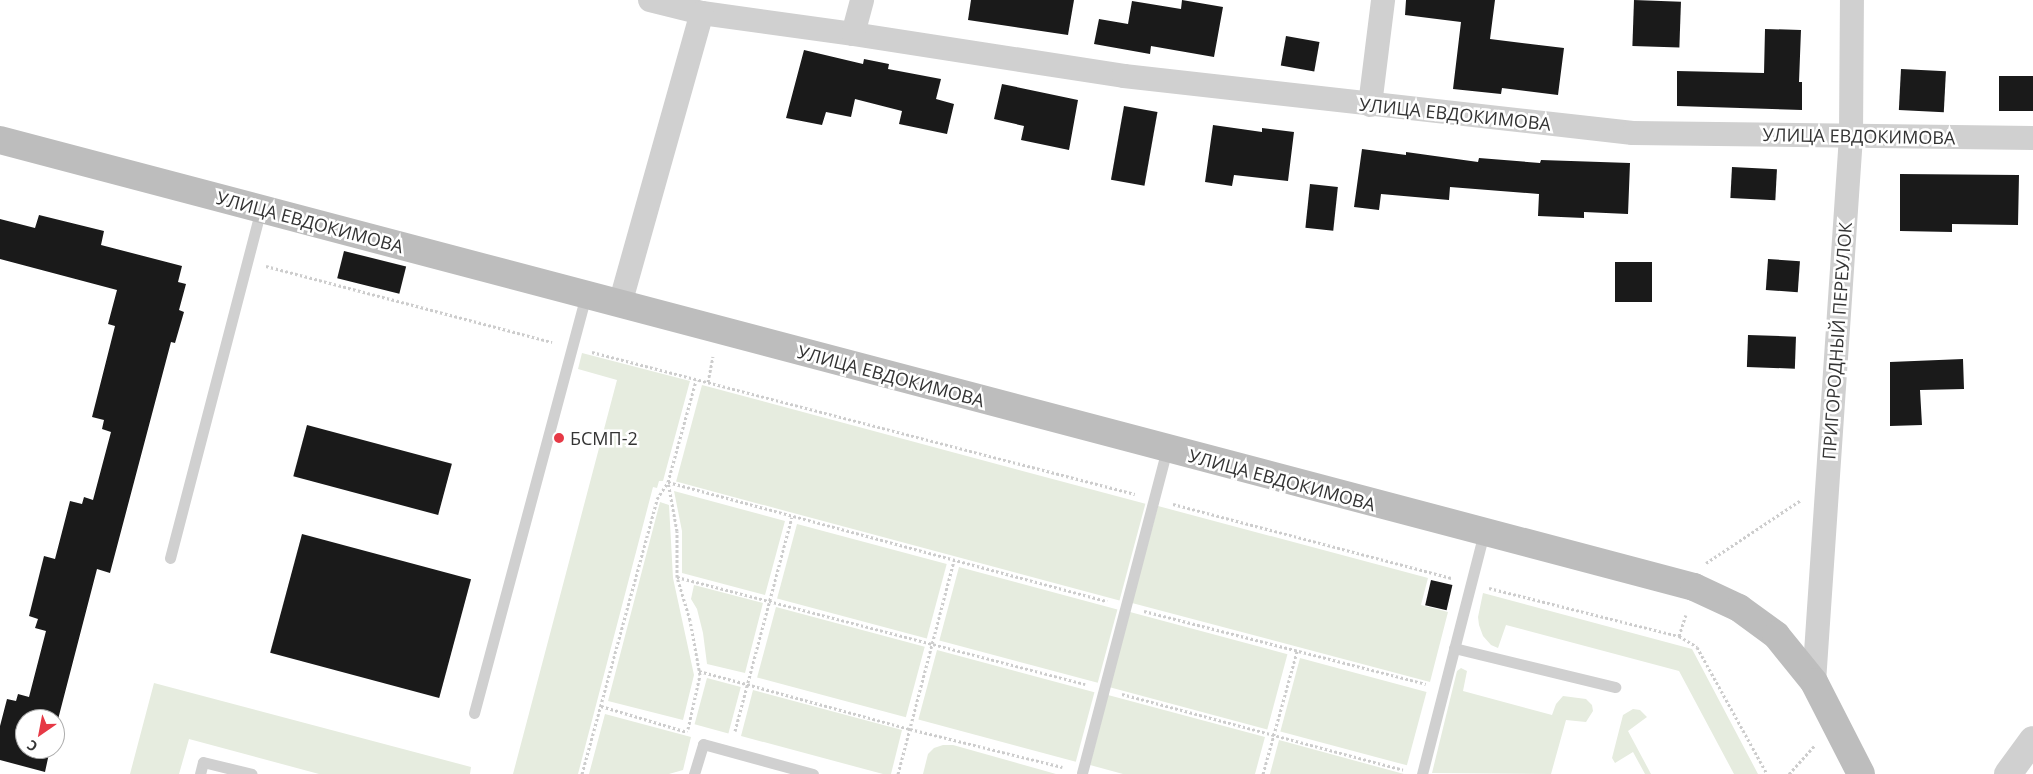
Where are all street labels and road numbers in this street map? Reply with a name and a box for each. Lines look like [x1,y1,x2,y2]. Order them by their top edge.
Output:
street label: УЛИЦА ЕВДОКИМОВА [1358,93,1552,135]
street label: УЛИЦА ЕВДОКИМОВА [1763,124,1955,148]
street label: УЛИЦА ЕВДОКИМОВА [214,187,406,257]
street label: ПРИГОРОДНЫЙ ПЕРЕУЛОК [1818,222,1856,460]
street label: УЛИЦА ЕВДОКИМОВА [795,341,987,411]
street label: УЛИЦА ЕВДОКИМОВА [1186,445,1378,515]

